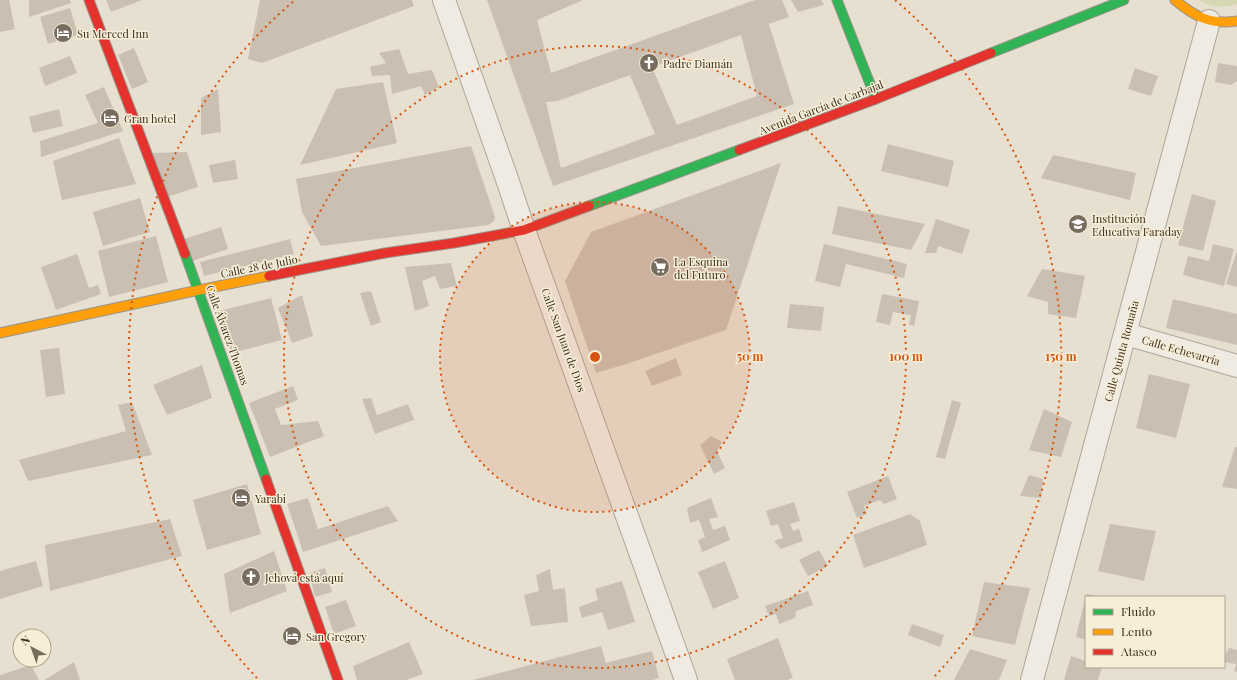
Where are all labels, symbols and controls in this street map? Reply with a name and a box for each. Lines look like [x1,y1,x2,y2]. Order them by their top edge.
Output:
hotel icon: Su Merced Inn [52,22,74,44]
place label: Su Merced Inn [77,26,149,41]
church icon: Padre Diamán [638,52,660,74]
place label: Padre Diamán [663,56,733,71]
street label: Avenida García de Carbajal [756,76,885,138]
hotel icon: Gran hotel [99,107,121,129]
place label: Gran hotel [124,111,176,126]
place label: Institución Educativa Faraday [1092,211,1183,239]
school or university icon: Institución Educativa Faraday [1067,213,1089,235]
street label: Calle 28 de Julio [219,251,299,281]
place label: La Esquina del Futuro [674,254,729,282]
supermarket icon: La Esquina del Futuro [649,256,671,278]
street label: Calle Álvarez Thomas [203,283,253,387]
street label: Calle San Juan de Dios [538,286,590,394]
street label: Calle Quinta Romaña [1100,298,1142,403]
street label: Calle Echevarría [1140,332,1222,368]
text: 50 m [737,348,764,364]
text: 100 m [889,348,923,364]
text: 150 m [1045,348,1077,364]
centre of rings [588,350,602,364]
hotel icon: Yarabi [230,487,252,509]
place label: Yarabi [254,491,286,506]
church icon: Jehová está aquí [240,566,262,588]
place label: Jehová está aquí [264,570,344,585]
legend [1085,596,1225,668]
text: Fluido [1121,603,1156,619]
text: Lento [1121,623,1153,639]
hotel icon: San Gregory [281,625,303,647]
north arrow [12,628,52,668]
place label: San Gregory [306,629,367,644]
text: N [17,632,33,648]
text: Atasco [1120,643,1157,659]

